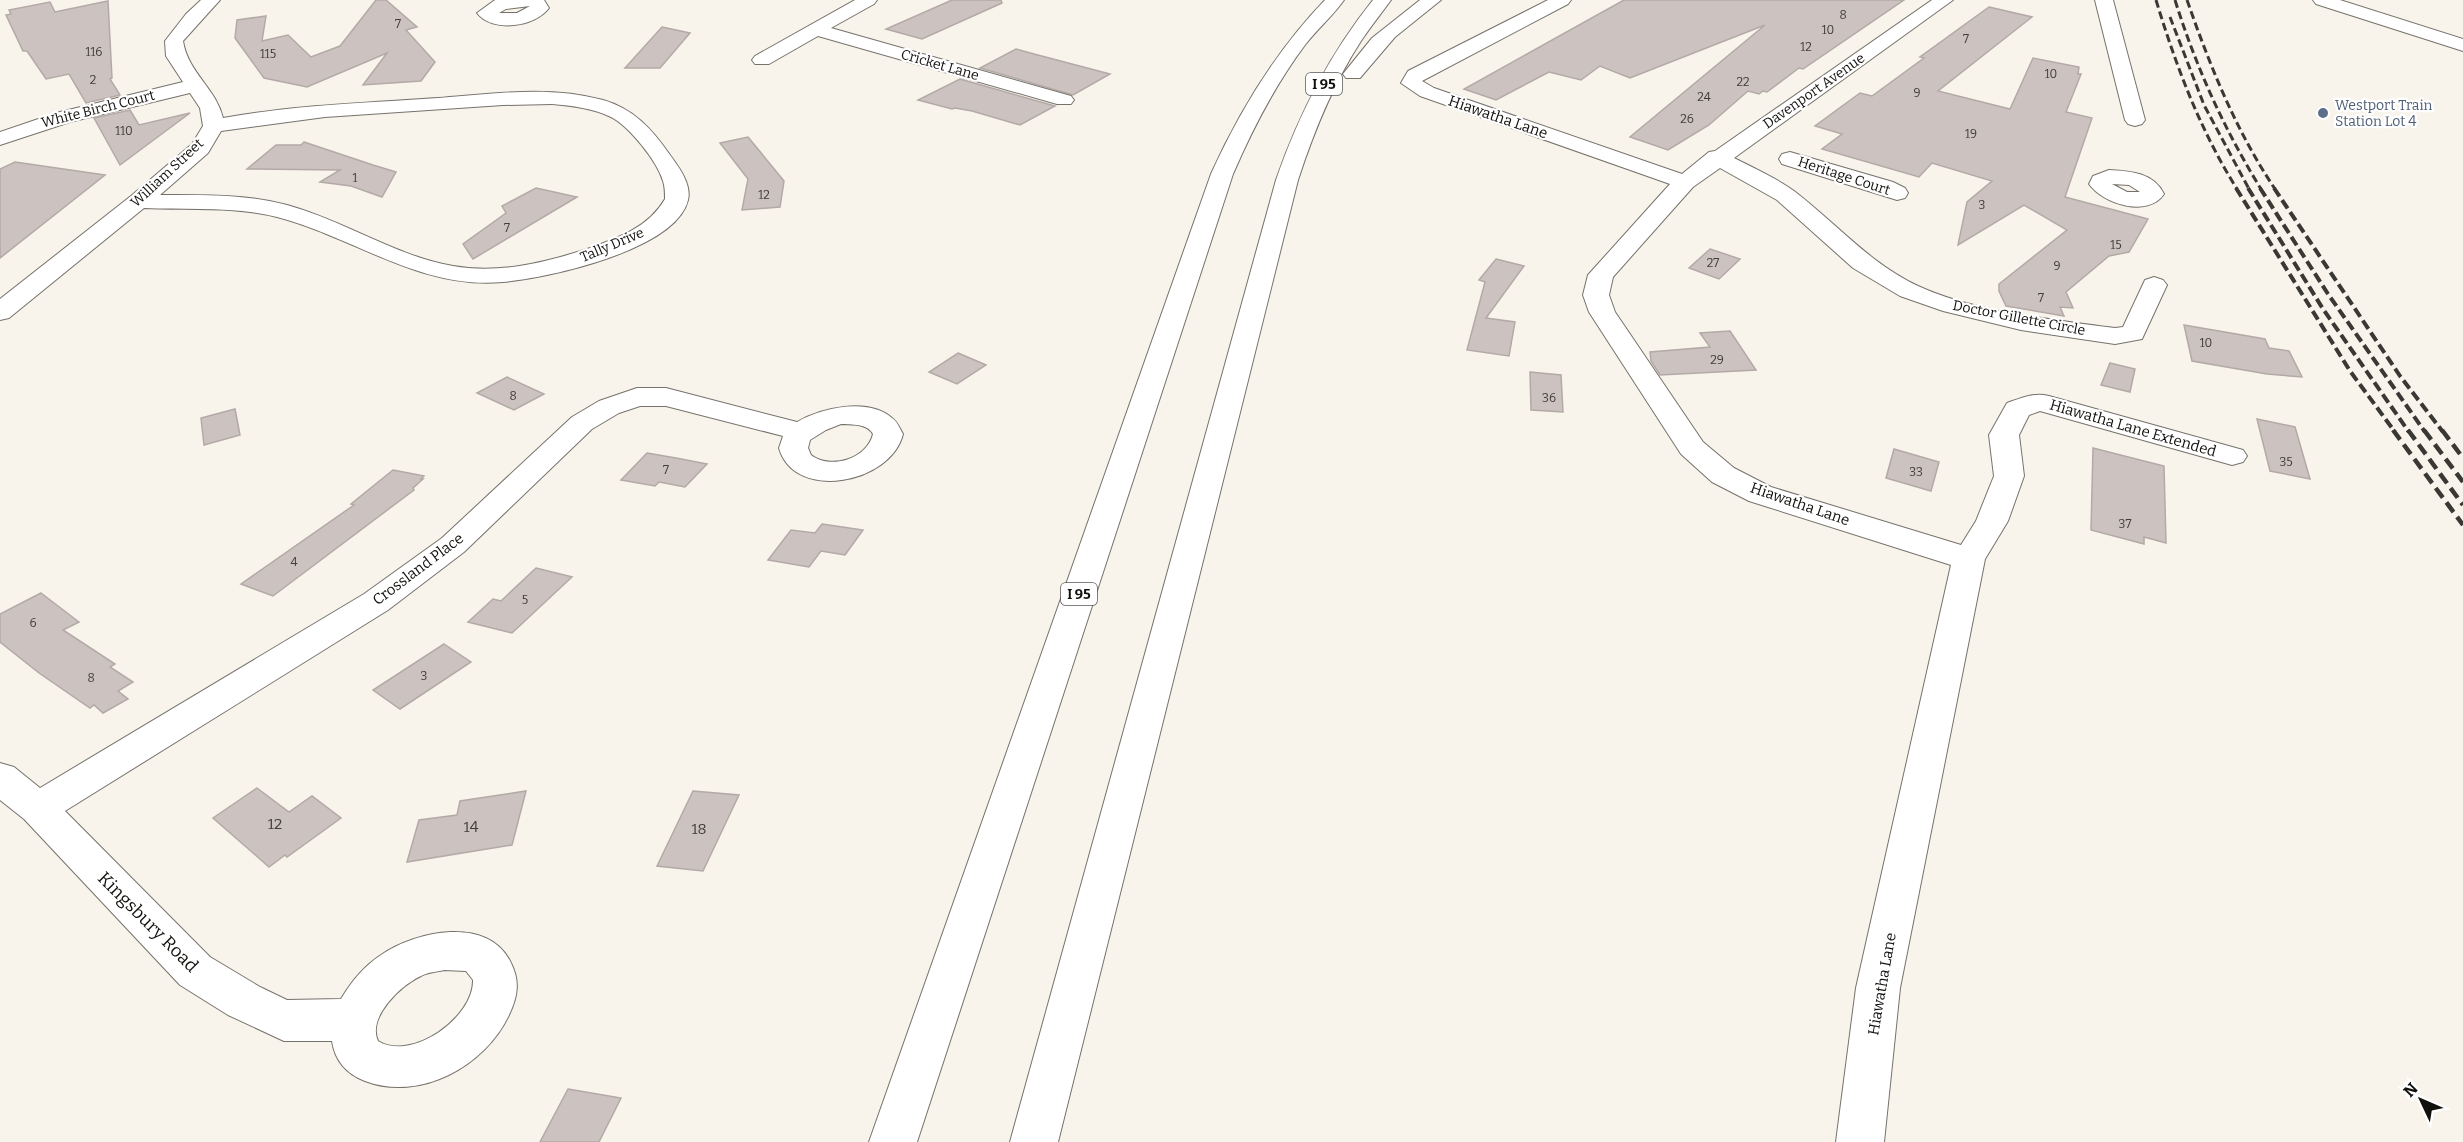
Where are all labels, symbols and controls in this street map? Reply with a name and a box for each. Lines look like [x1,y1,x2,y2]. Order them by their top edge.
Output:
house number: 8 [1839,8,1847,22]
house number: 7 [395,17,401,31]
house number: 10 [1822,23,1834,37]
house number: 7 [1963,32,1969,46]
house number: 12 [1800,40,1812,54]
house number: 116 [86,45,102,59]
street label: Cricket Lane [899,46,981,84]
house number: 115 [260,47,276,61]
street label: Davenport Avenue [1760,50,1868,132]
house number: 10 [2045,67,2057,81]
house number: 2 [90,73,96,87]
road number: I 95 [1306,73,1342,95]
house number: 22 [1736,75,1750,89]
house number: 9 [1913,86,1921,100]
street label: White Birch Court [40,87,156,131]
house number: 24 [1697,90,1711,104]
street label: Hiawatha Lane [1446,92,1550,142]
place label: Westport Train Station Lot 4 [2335,97,2433,130]
marker: Westport Train Station Lot 4 [2316,106,2330,120]
house number: 26 [1680,112,1694,126]
house number: 110 [115,124,133,138]
house number: 19 [1965,127,1977,141]
street label: William Street [127,135,207,211]
street label: Heritage Court [1796,153,1892,199]
house number: 1 [353,171,358,185]
house number: 12 [758,188,770,202]
house number: 3 [1979,198,1986,212]
house number: 7 [504,221,510,235]
street label: Tally Drive [578,224,646,266]
house number: 15 [2110,238,2122,252]
house number: 27 [1707,256,1719,270]
house number: 9 [2053,259,2061,273]
house number: 7 [2038,291,2044,305]
street label: Doctor Gillette Circle [1951,297,2087,339]
house number: 10 [2200,336,2212,350]
house number: 29 [1710,353,1724,367]
house number: 8 [509,389,517,403]
house number: 36 [1542,391,1556,405]
street label: Hiawatha Lane Extended [2048,396,2219,460]
house number: 35 [2279,455,2293,469]
house number: 7 [663,463,669,477]
house number: 33 [1909,465,1923,479]
street label: Hiawatha Lane [1748,479,1852,529]
house number: 37 [2119,517,2131,531]
street label: Crossland Place [369,529,467,609]
house number: 4 [290,555,298,569]
road number: I 95 [1061,583,1097,605]
house number: 5 [522,593,528,607]
house number: 6 [29,616,37,630]
house number: 3 [421,669,428,683]
house number: 8 [87,671,95,685]
house number: 12 [268,815,282,833]
house number: 14 [464,818,479,836]
house number: 18 [691,820,707,838]
street label: Kingsbury Road [93,867,203,977]
street label: Hiawatha Lane [1864,931,1900,1037]
north arrow [2391,1070,2451,1130]
text: N [2399,1079,2422,1101]

